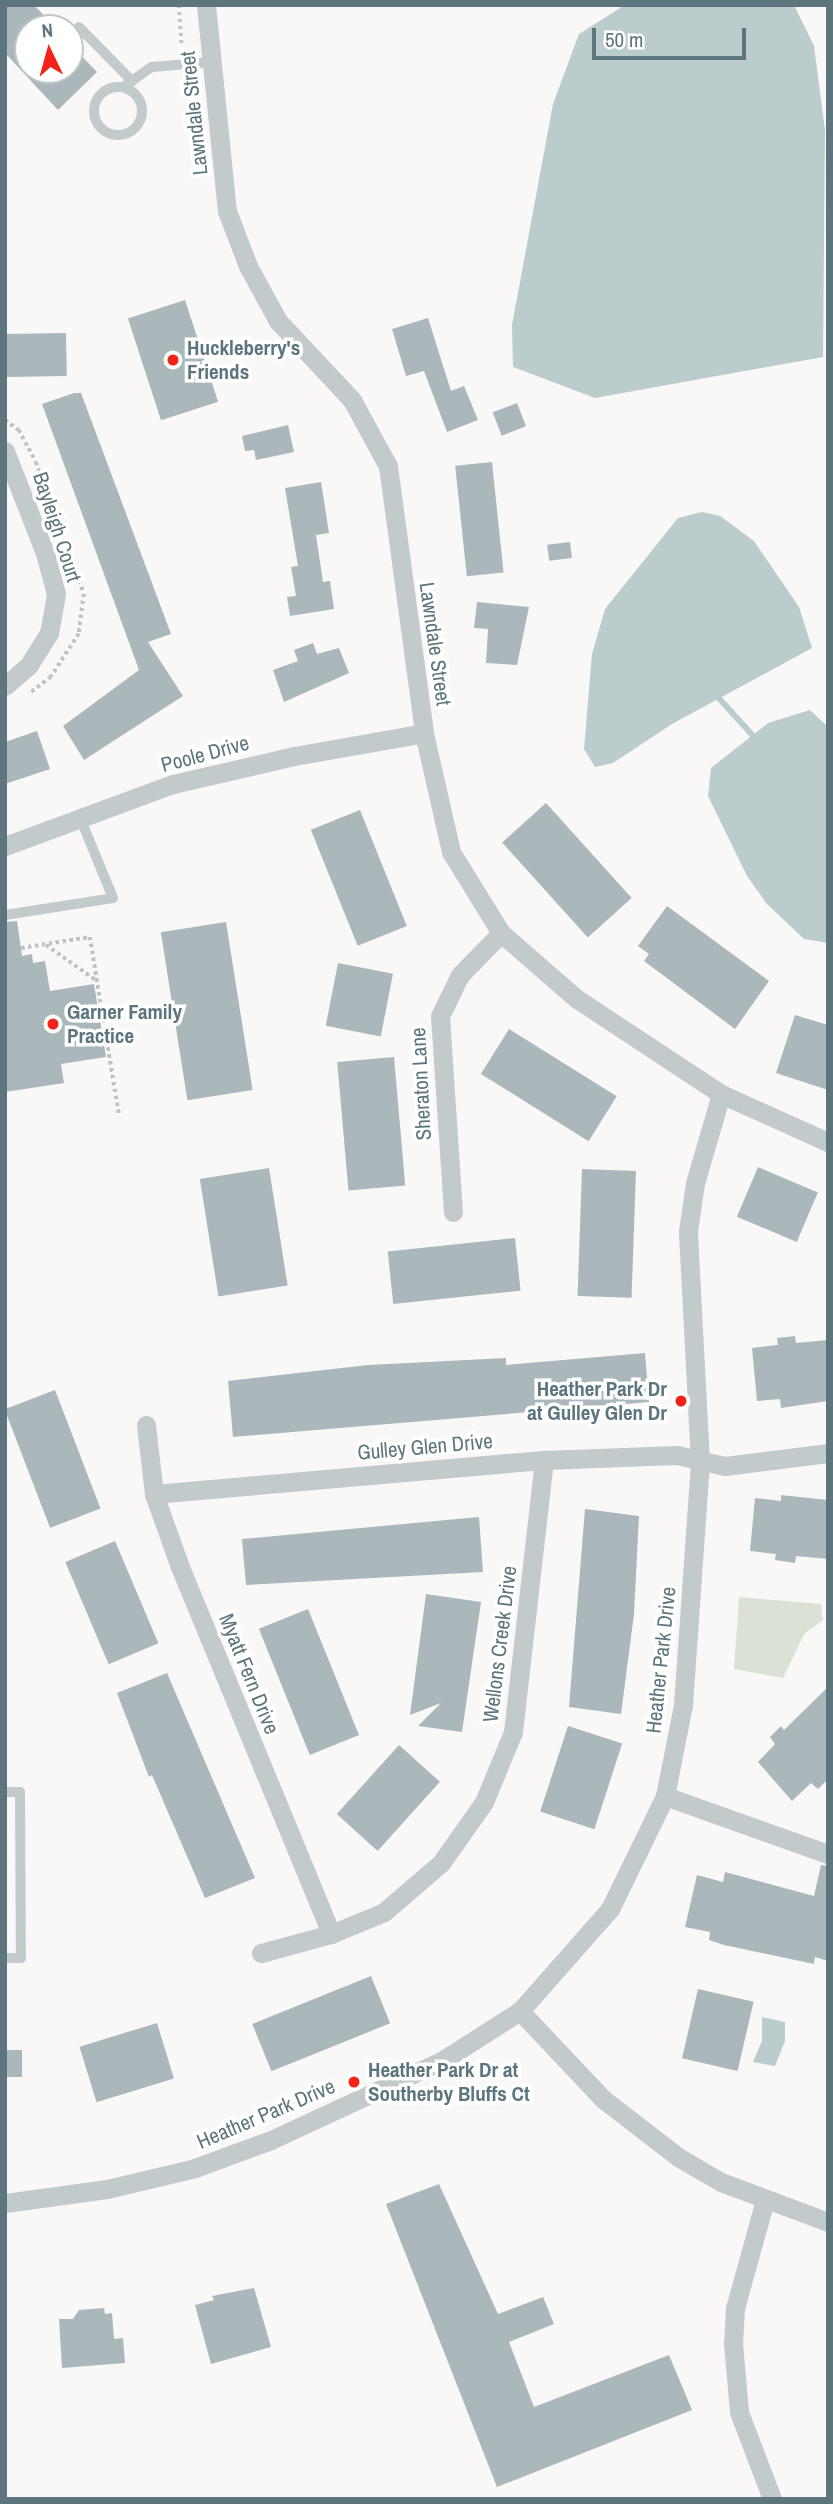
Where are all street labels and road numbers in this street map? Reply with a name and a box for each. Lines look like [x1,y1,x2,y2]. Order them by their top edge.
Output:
street label: Lawndale Street [175,50,213,176]
street label: Bayleigh Court [27,469,87,585]
street label: Lawndale Street [414,581,456,707]
street label: Poole Drive [158,730,252,778]
street label: Sheraton Lane [405,1027,437,1141]
street label: Gulley Glen Drive [356,1429,494,1465]
street label: Wellons Creek Drive [478,1564,522,1724]
street label: Heather Park Drive [641,1585,681,1735]
street label: Myatt Fern Drive [213,1610,285,1738]
street label: Heather Park Drive [193,2074,339,2154]

